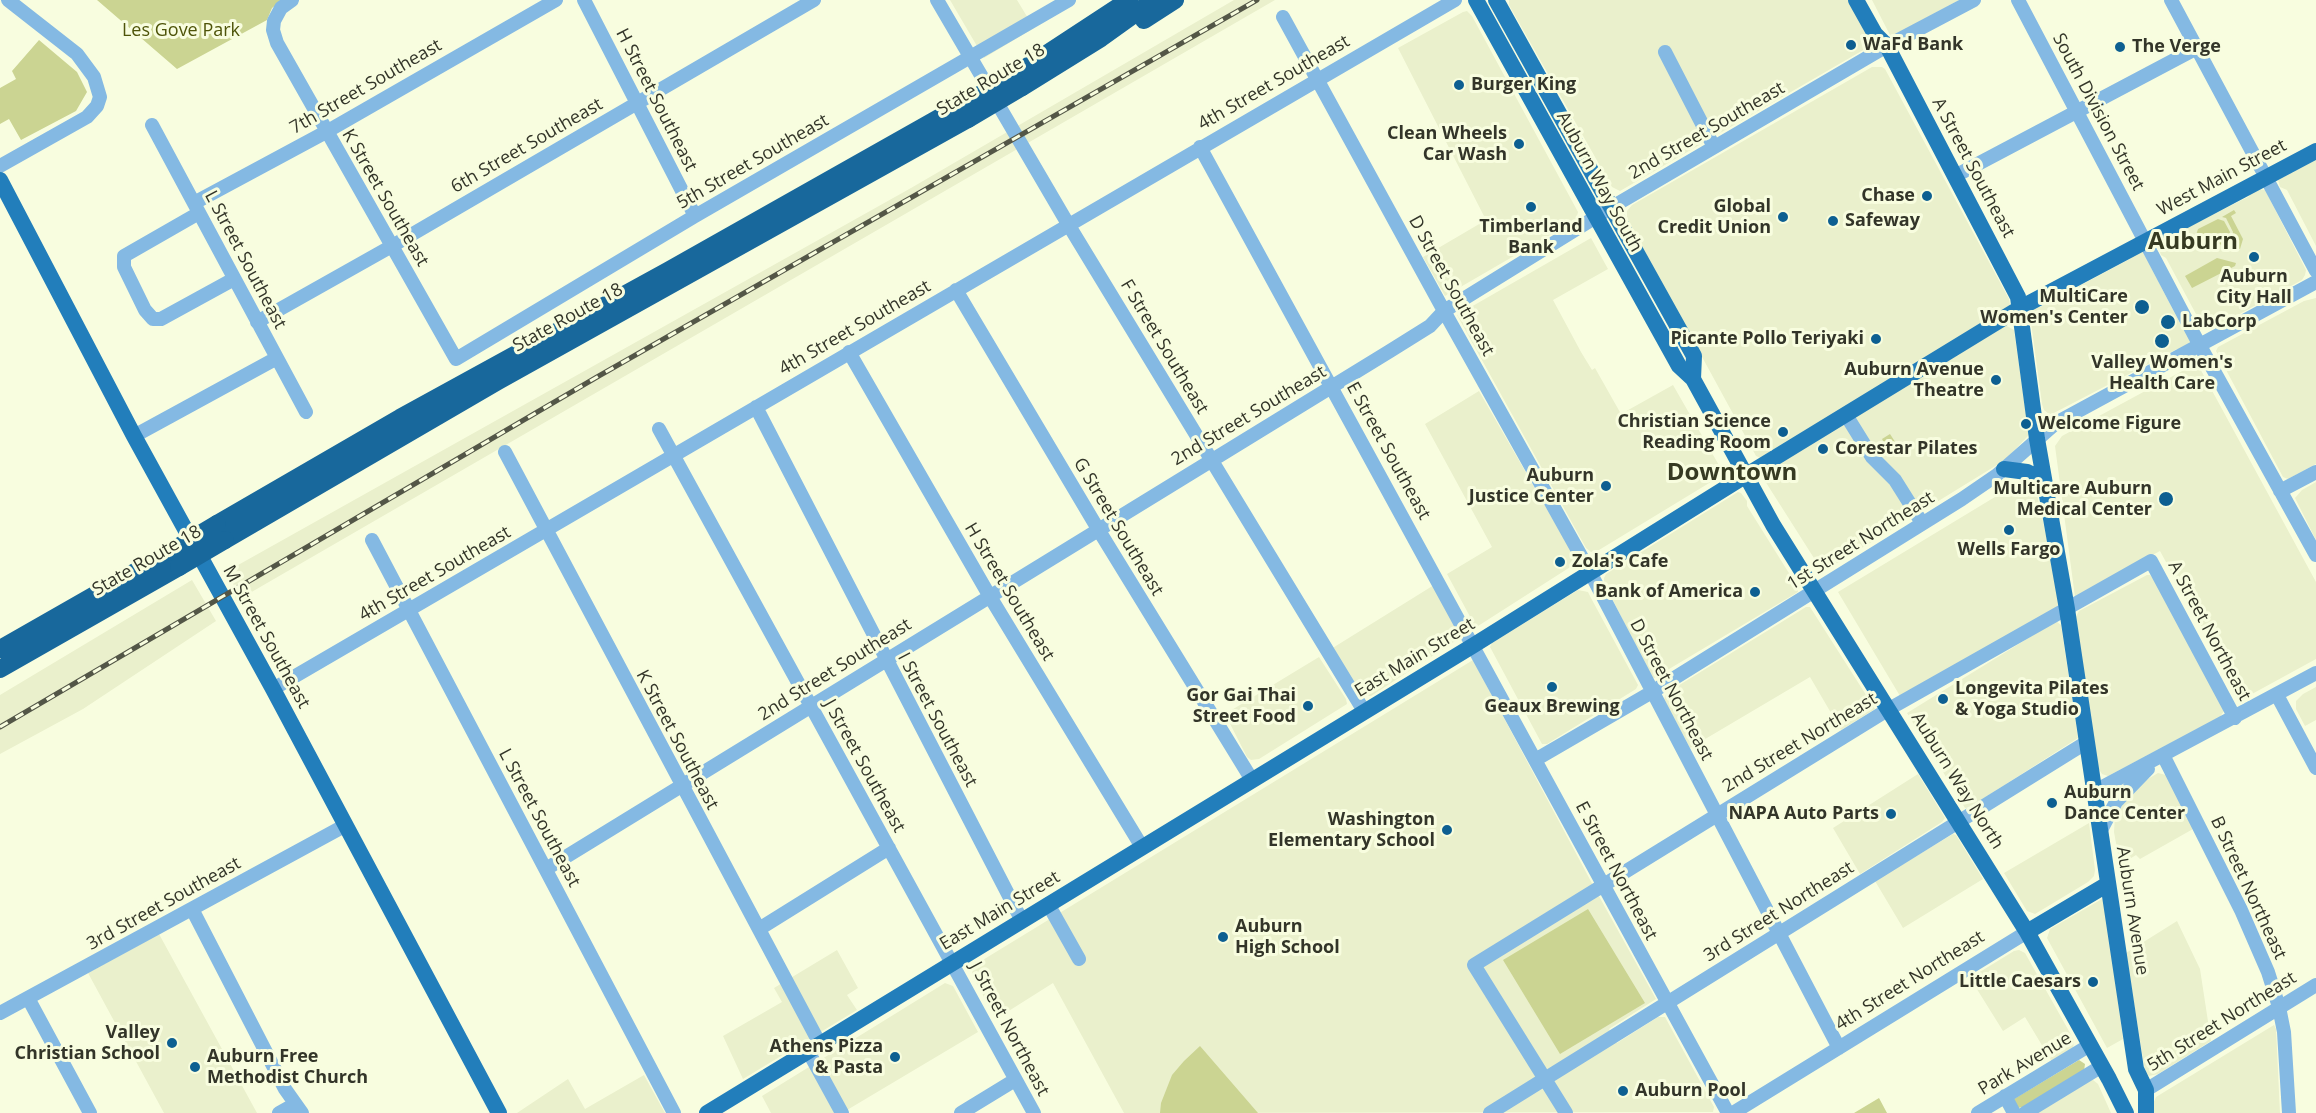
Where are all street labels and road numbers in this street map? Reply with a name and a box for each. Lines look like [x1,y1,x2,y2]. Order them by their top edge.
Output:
street label: H Street Southeast [611,25,701,175]
street label: South Division Street [2047,30,2149,194]
street label: 4th Street Southeast [1194,31,1354,135]
street label: 7th Street Southeast [286,35,446,139]
street label: State Route 18 [933,39,1049,121]
street label: 2nd Street Southeast [1625,78,1789,184]
street label: 6th Street Southeast [447,94,607,198]
street label: A Street Southeast [1927,94,2019,242]
street label: Auburn Way South [1551,108,1647,256]
street label: 5th Street Southeast [673,110,833,214]
street label: K Street Southeast [337,126,433,270]
street label: West Main Street [2154,135,2290,221]
street label: L Street Southeast [199,187,291,333]
street label: D Street Southeast [1404,212,1498,360]
street label: 4th Street Southeast [775,276,935,380]
street label: F Street Southeast [1115,276,1213,418]
street label: State Route 18 [509,279,627,357]
street label: 2nd Street Southeast [1168,361,1330,471]
street label: E Street Southeast [1341,378,1435,524]
street label: G Street Southeast [1068,454,1168,600]
street label: 1st Street Northeast [1784,487,1938,595]
street label: H Street Southeast [959,519,1059,665]
street label: State Route 18 [89,521,205,601]
street label: 4th Street Southeast [355,522,515,626]
street label: A Street Northeast [2163,557,2255,705]
street label: M Street Southeast [218,562,314,712]
street label: 2nd Street Southeast [755,614,915,726]
street label: East Main Street [1351,614,1479,702]
street label: D Street Northeast [1625,616,1717,764]
street label: I Street Southeast [893,649,981,791]
street label: K Street Southeast [631,667,723,813]
street label: 2nd Street Northeast [1719,688,1881,798]
street label: J Street Southeast [818,696,910,836]
street label: Auburn Way North [1906,709,2008,853]
street label: L Street Southeast [493,745,585,891]
street label: E Street Northeast [1570,798,1662,944]
street label: B Street Northeast [2205,813,2291,963]
street label: Auburn Avenue [2111,845,2153,977]
street label: 3rd Street Southeast [83,853,245,955]
street label: 3rd Street Northeast [1700,857,1858,967]
street label: East Main Street [936,867,1064,955]
street label: 4th Street Northeast [1831,926,1989,1036]
street label: J Street Northeast [965,958,1053,1100]
street label: 5th Street Northeast [2143,967,2301,1077]
street label: Park Avenue [1974,1028,2076,1100]

